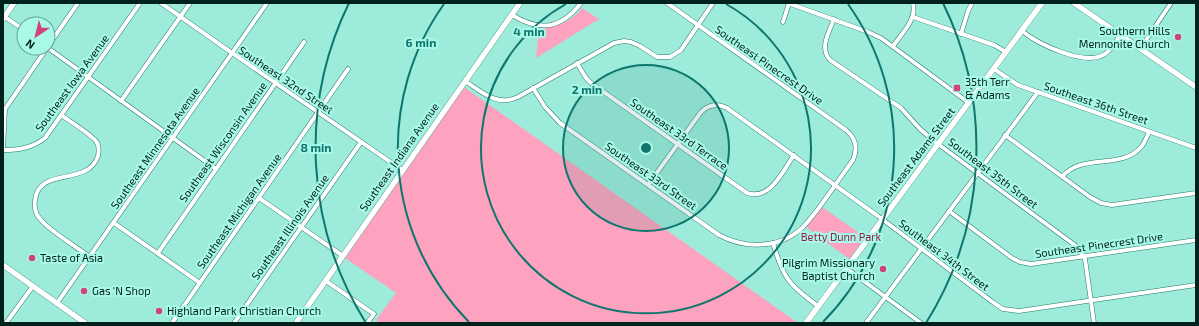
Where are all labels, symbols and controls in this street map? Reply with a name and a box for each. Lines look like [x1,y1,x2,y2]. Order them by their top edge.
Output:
north arrow [16,16,56,56]
street label: Southeast Pinecrest Drive [713,22,826,107]
text: 4 min [513,24,545,38]
place label: Southern Hills Mennonite Church [1079,24,1170,50]
street label: Southeast Iowa Avenue [32,32,111,134]
marker: Southern Hills Mennonite Church [1173,32,1183,42]
text: 6 min [406,35,436,49]
text: N [23,37,37,52]
street label: Southeast 32nd Street [236,43,336,116]
place label: 35th Terr & Adams [965,75,1011,101]
street label: Southeast Wisconsin Avenue [176,79,269,204]
street label: Southeast 36th Street [1042,79,1150,126]
text: 2 min [572,82,602,96]
marker: 35th Terr & Adams [952,83,962,93]
street label: Southeast Minnesota Avenue [108,84,202,211]
street label: Southeast 33rd Terrace [628,95,730,172]
street label: Southeast Indiana Avenue [356,100,441,213]
street label: Southeast Adams Street [874,105,957,209]
street label: Southeast 35th Street [946,135,1041,211]
street label: Southeast 33rd Street [603,139,700,212]
text: 8 min [300,140,332,154]
centre of rings [639,141,653,155]
street label: Southeast Michigan Avenue [194,150,284,271]
street label: Southeast Illinois Avenue [248,171,331,282]
street label: Southeast 34th Street [896,216,992,293]
street label: Southeast Pinecrest Drive [1034,229,1164,260]
park label: Betty Dunn Park [801,230,882,243]
place label: Taste of Asia [40,251,103,264]
marker: Taste of Asia [27,253,37,263]
place label: Pilgrim Missionary Baptist Church [782,256,875,282]
marker: Pilgrim Missionary Baptist Church [878,264,888,274]
place label: Gas 'N Shop [92,284,151,297]
marker: Gas 'N Shop [79,286,89,296]
place label: Highland Park Christian Church [167,304,321,317]
marker: Highland Park Christian Church [154,306,164,316]

